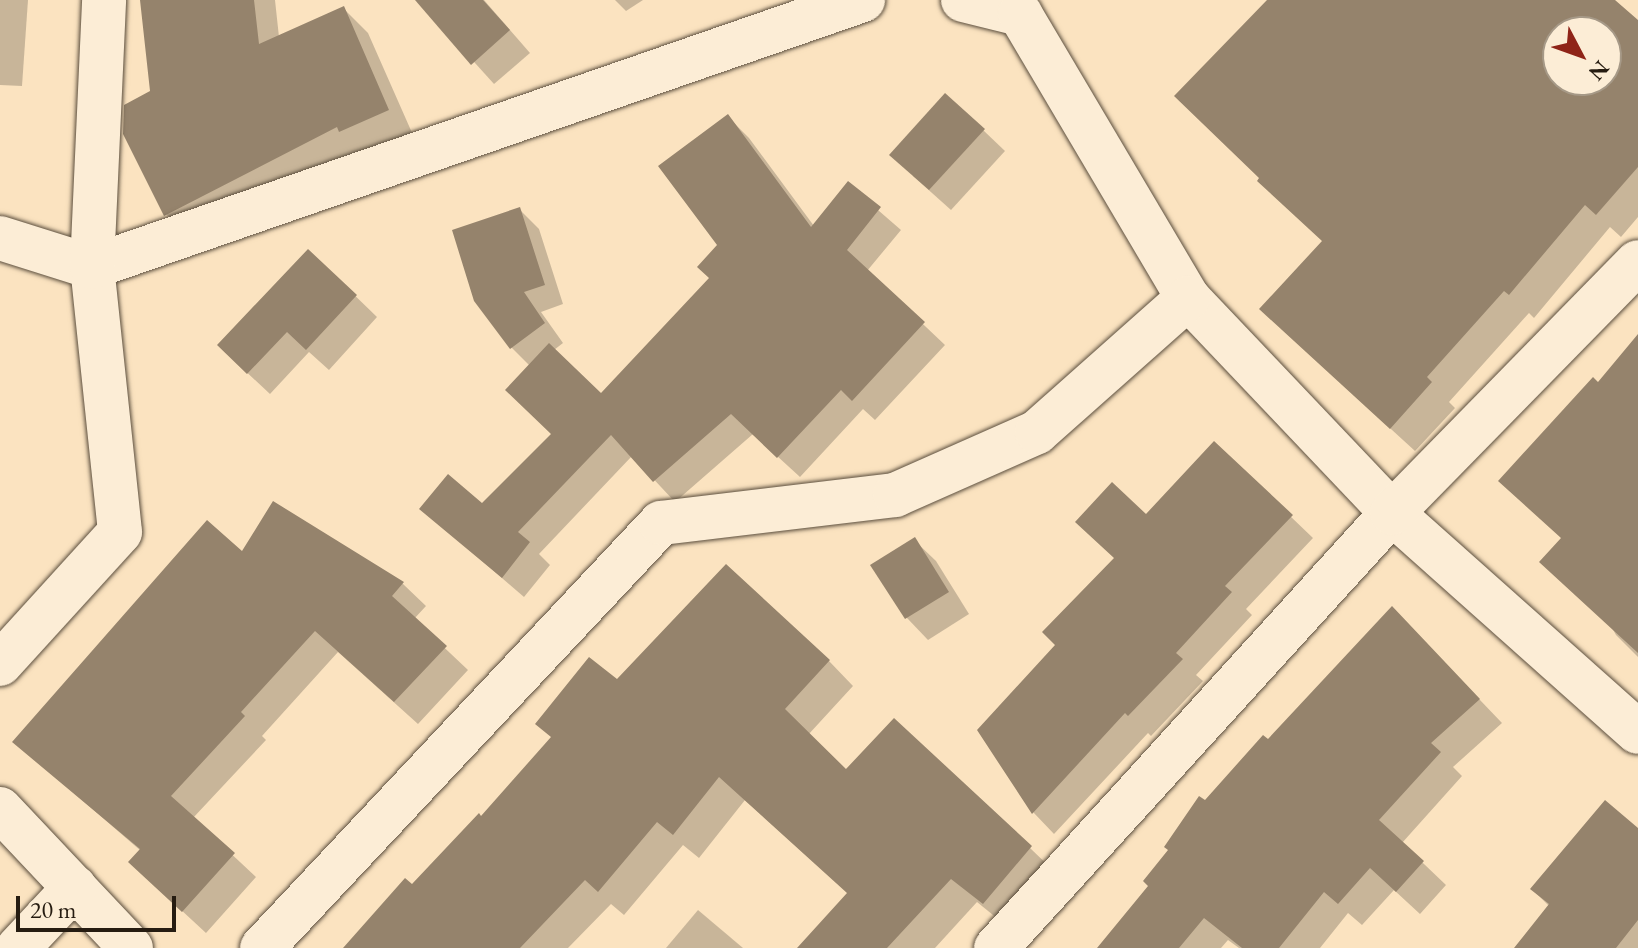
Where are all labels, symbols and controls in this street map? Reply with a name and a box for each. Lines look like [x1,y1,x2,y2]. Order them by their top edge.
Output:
north arrow [1542,16,1622,96]
text: N [1582,55,1616,87]
scale bar [20,880,180,930]
text: 20 m [30,894,77,925]

